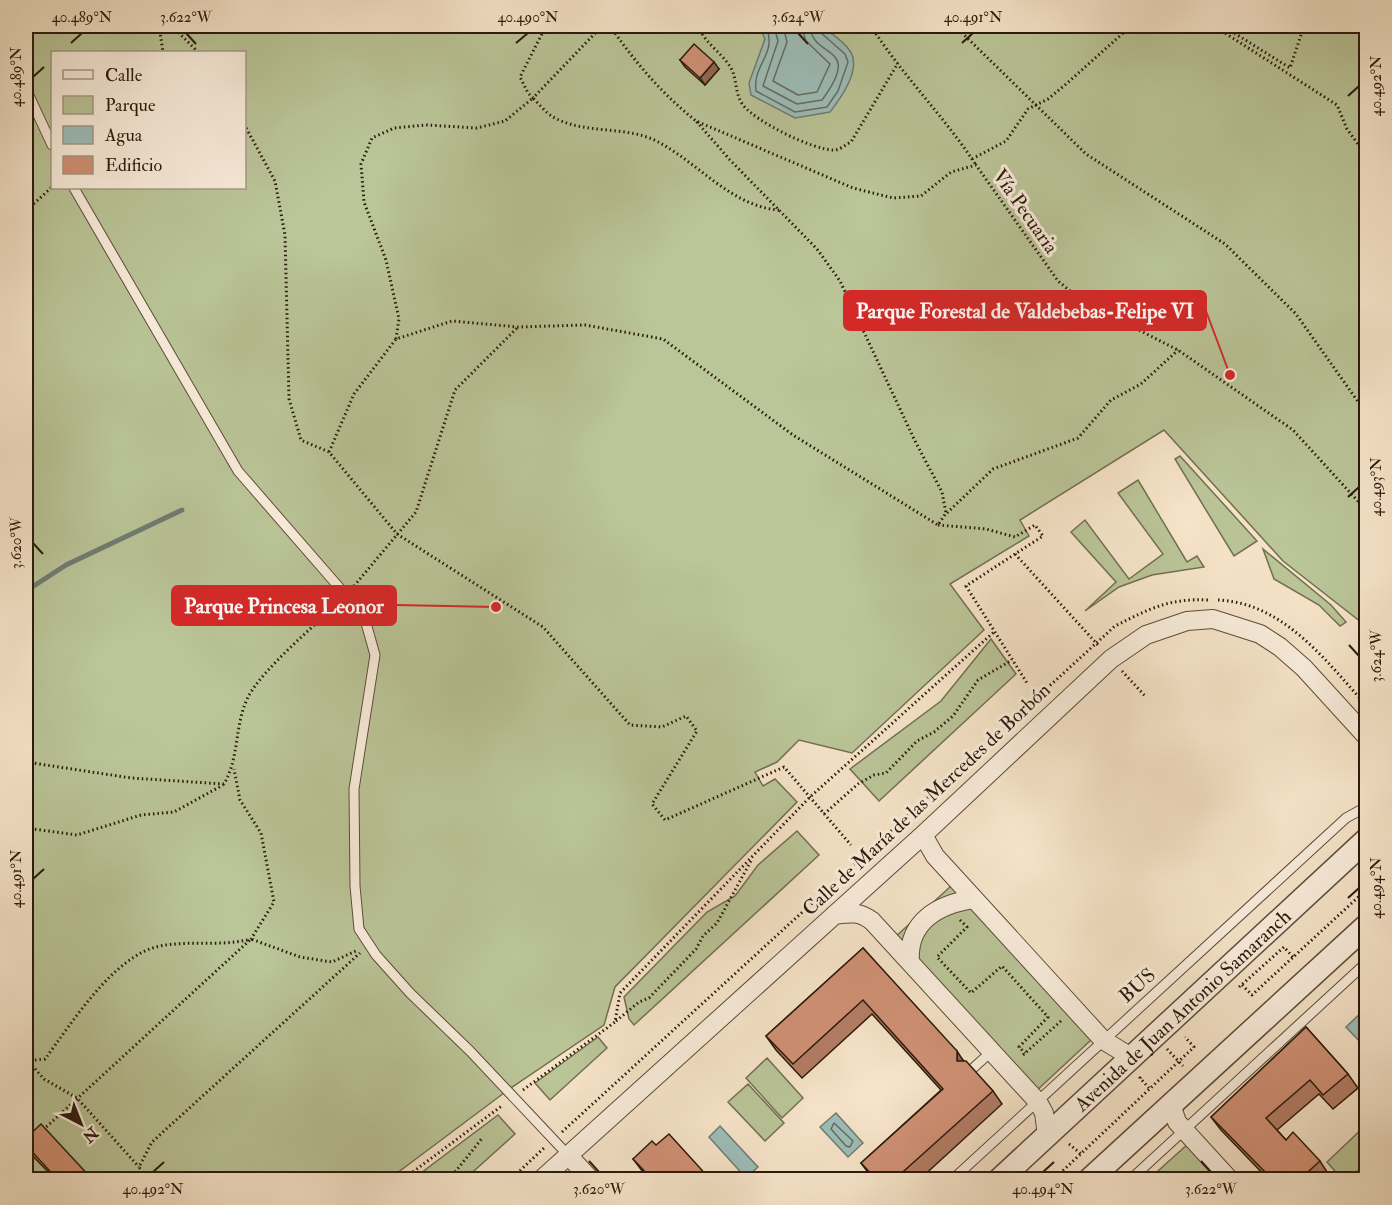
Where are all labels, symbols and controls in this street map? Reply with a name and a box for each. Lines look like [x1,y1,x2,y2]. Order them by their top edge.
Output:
text: 40.489°N [52,8,113,27]
text: 3.622°W [160,8,213,27]
text: 40.490°N [497,8,559,27]
text: 3.624°W [772,8,825,27]
text: 40.491°N [944,8,1003,27]
text: 40.489°N [7,46,26,107]
legend [51,51,246,189]
text: 40.492°N [1367,55,1386,117]
text: Calle [105,64,143,87]
text: Parque [105,94,156,117]
text: Agua [104,124,143,147]
text: Edificio [105,154,162,177]
street label: Vía Pecuaria [987,164,1064,259]
callout: Parque Forestal de Valdebebas-Felipe VI [844,291,1206,330]
text: Parque Forestal de Valdebebas-Felipe VI [856,298,1195,325]
text: 40.493°N [1367,457,1386,517]
text: 3.620°W [7,516,26,569]
callout: Parque Princesa Leonor [172,586,396,625]
text: Parque Princesa Leonor [184,593,385,620]
text: 3.624°W [1367,629,1386,682]
street label: Calle de María de las Mercedes de Borbón [797,678,1056,921]
text: 40.491°N [7,849,26,908]
text: 40.494°N [1367,857,1386,919]
street label: Avenida de Juan Antonio Samaranch [1069,904,1297,1118]
street label: BUS [1114,962,1161,1008]
north arrow [51,1094,111,1154]
text: N [78,1122,103,1147]
text: 40.492°N [122,1180,184,1199]
text: 3.620°W [573,1180,626,1199]
text: 40.494°N [1012,1180,1074,1199]
text: 3.622°W [1185,1180,1238,1199]

